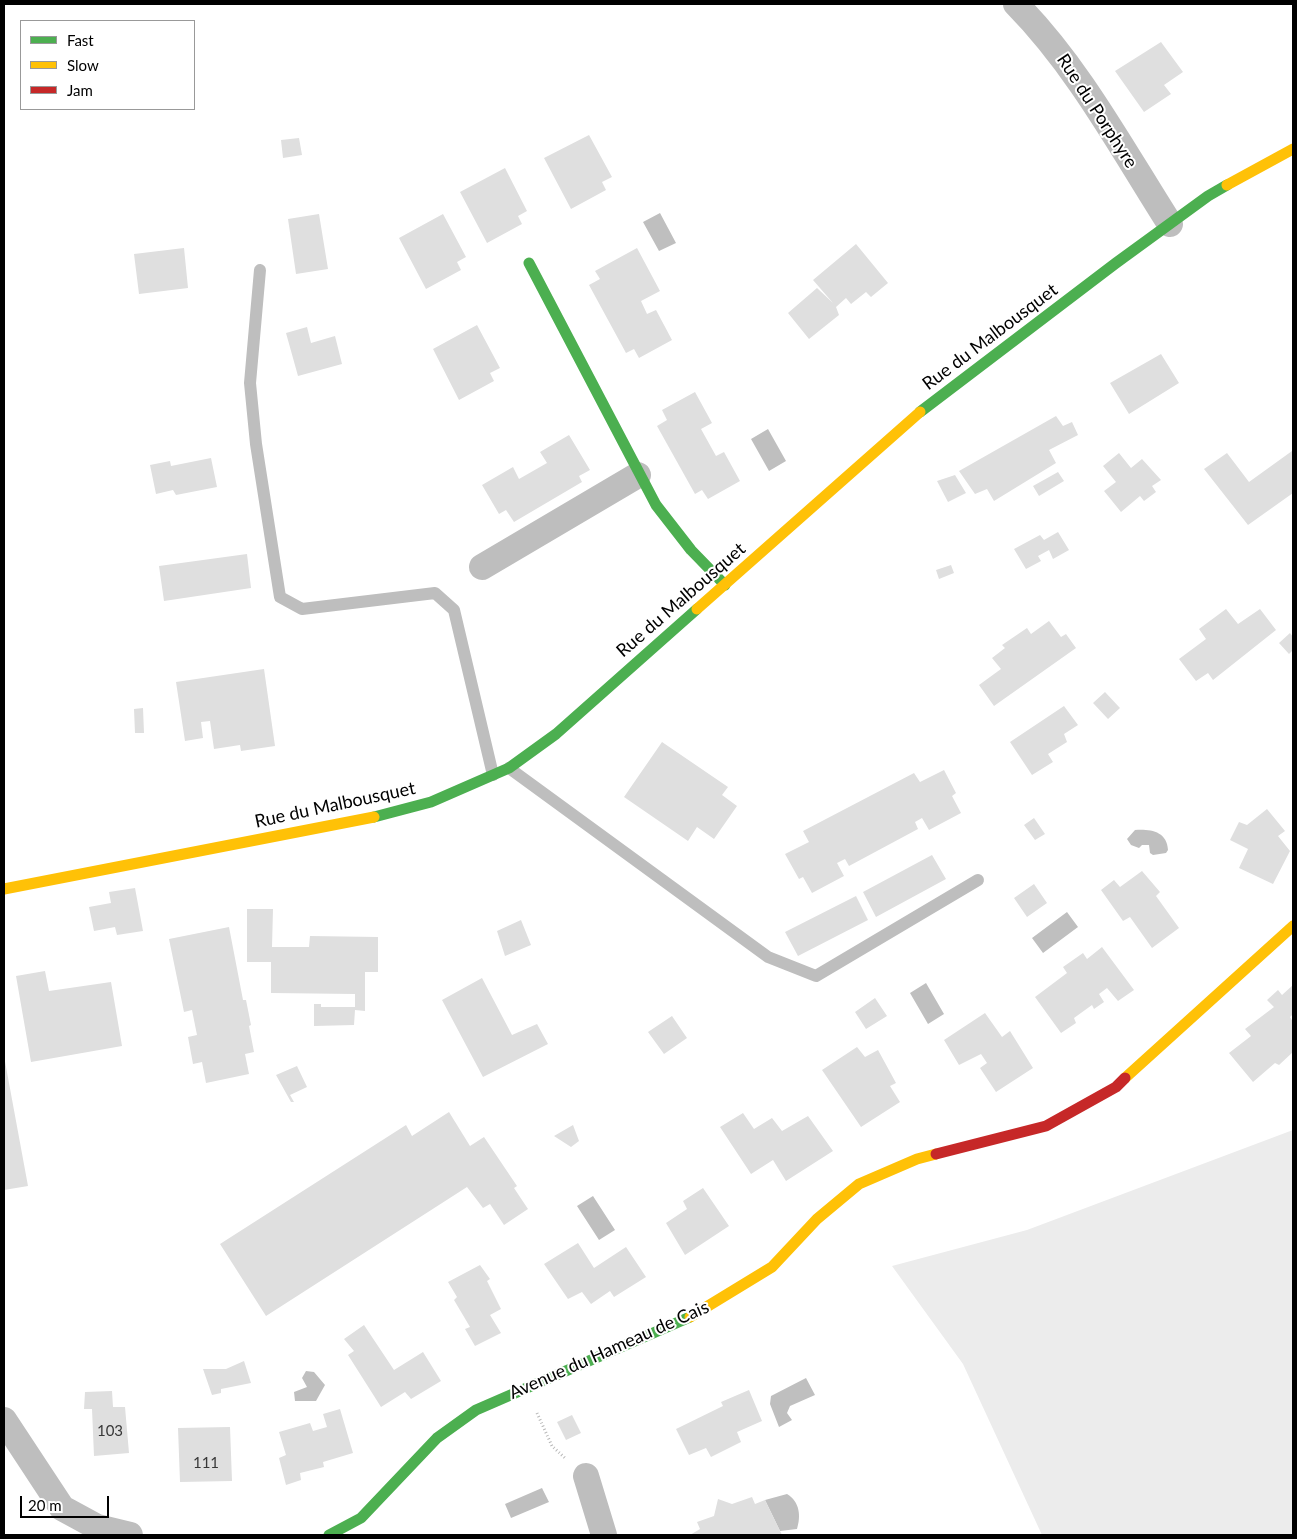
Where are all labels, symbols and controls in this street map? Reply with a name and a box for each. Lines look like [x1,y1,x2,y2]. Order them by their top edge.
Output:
legend [20,20,195,110]
text: Fast [67,31,94,49]
street label: Rue du Porphyre [1052,50,1142,172]
text: Slow [67,56,99,74]
text: Jam [67,81,93,99]
street label: Rue du Malbousquet [918,279,1062,395]
street label: Rue du Malbousquet [612,538,750,662]
street label: Rue du Malbousquet [253,777,417,833]
street label: Avenue du Hameau de Cais [506,1296,712,1404]
house number: 103 [97,1422,123,1440]
house number: 111 [193,1454,219,1472]
scale bar [22,1486,111,1518]
text: 20 m [28,1496,62,1514]

